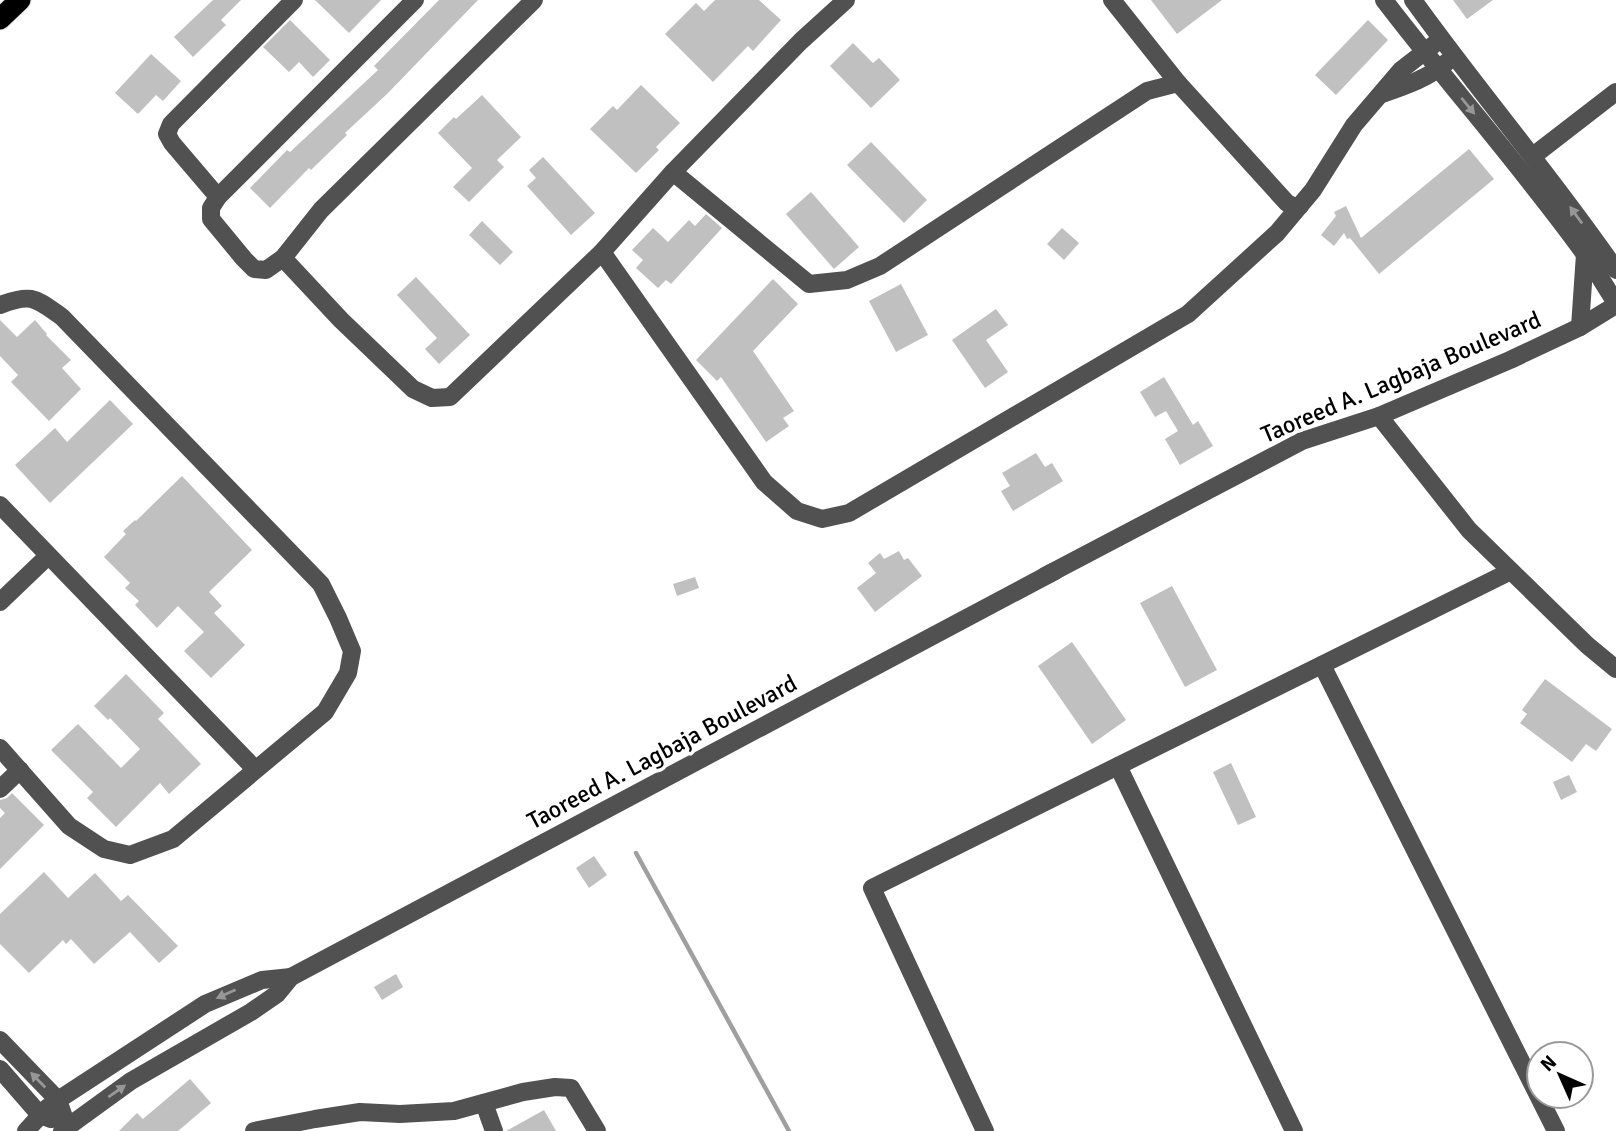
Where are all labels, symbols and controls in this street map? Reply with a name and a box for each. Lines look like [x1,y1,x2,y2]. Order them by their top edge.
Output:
one-way arrow [1460,98,1475,115]
one-way arrow [1569,206,1583,224]
street label: Taoreed A. Lagbaja Boulevard [1256,304,1546,450]
street label: Taoreed A. Lagbaja Boulevard [522,668,802,836]
one-way arrow [216,988,236,1000]
north arrow [1525,1040,1595,1110]
text: N [1536,1051,1562,1077]
one-way arrow [31,1072,47,1089]
one-way arrow [108,1084,126,1098]

